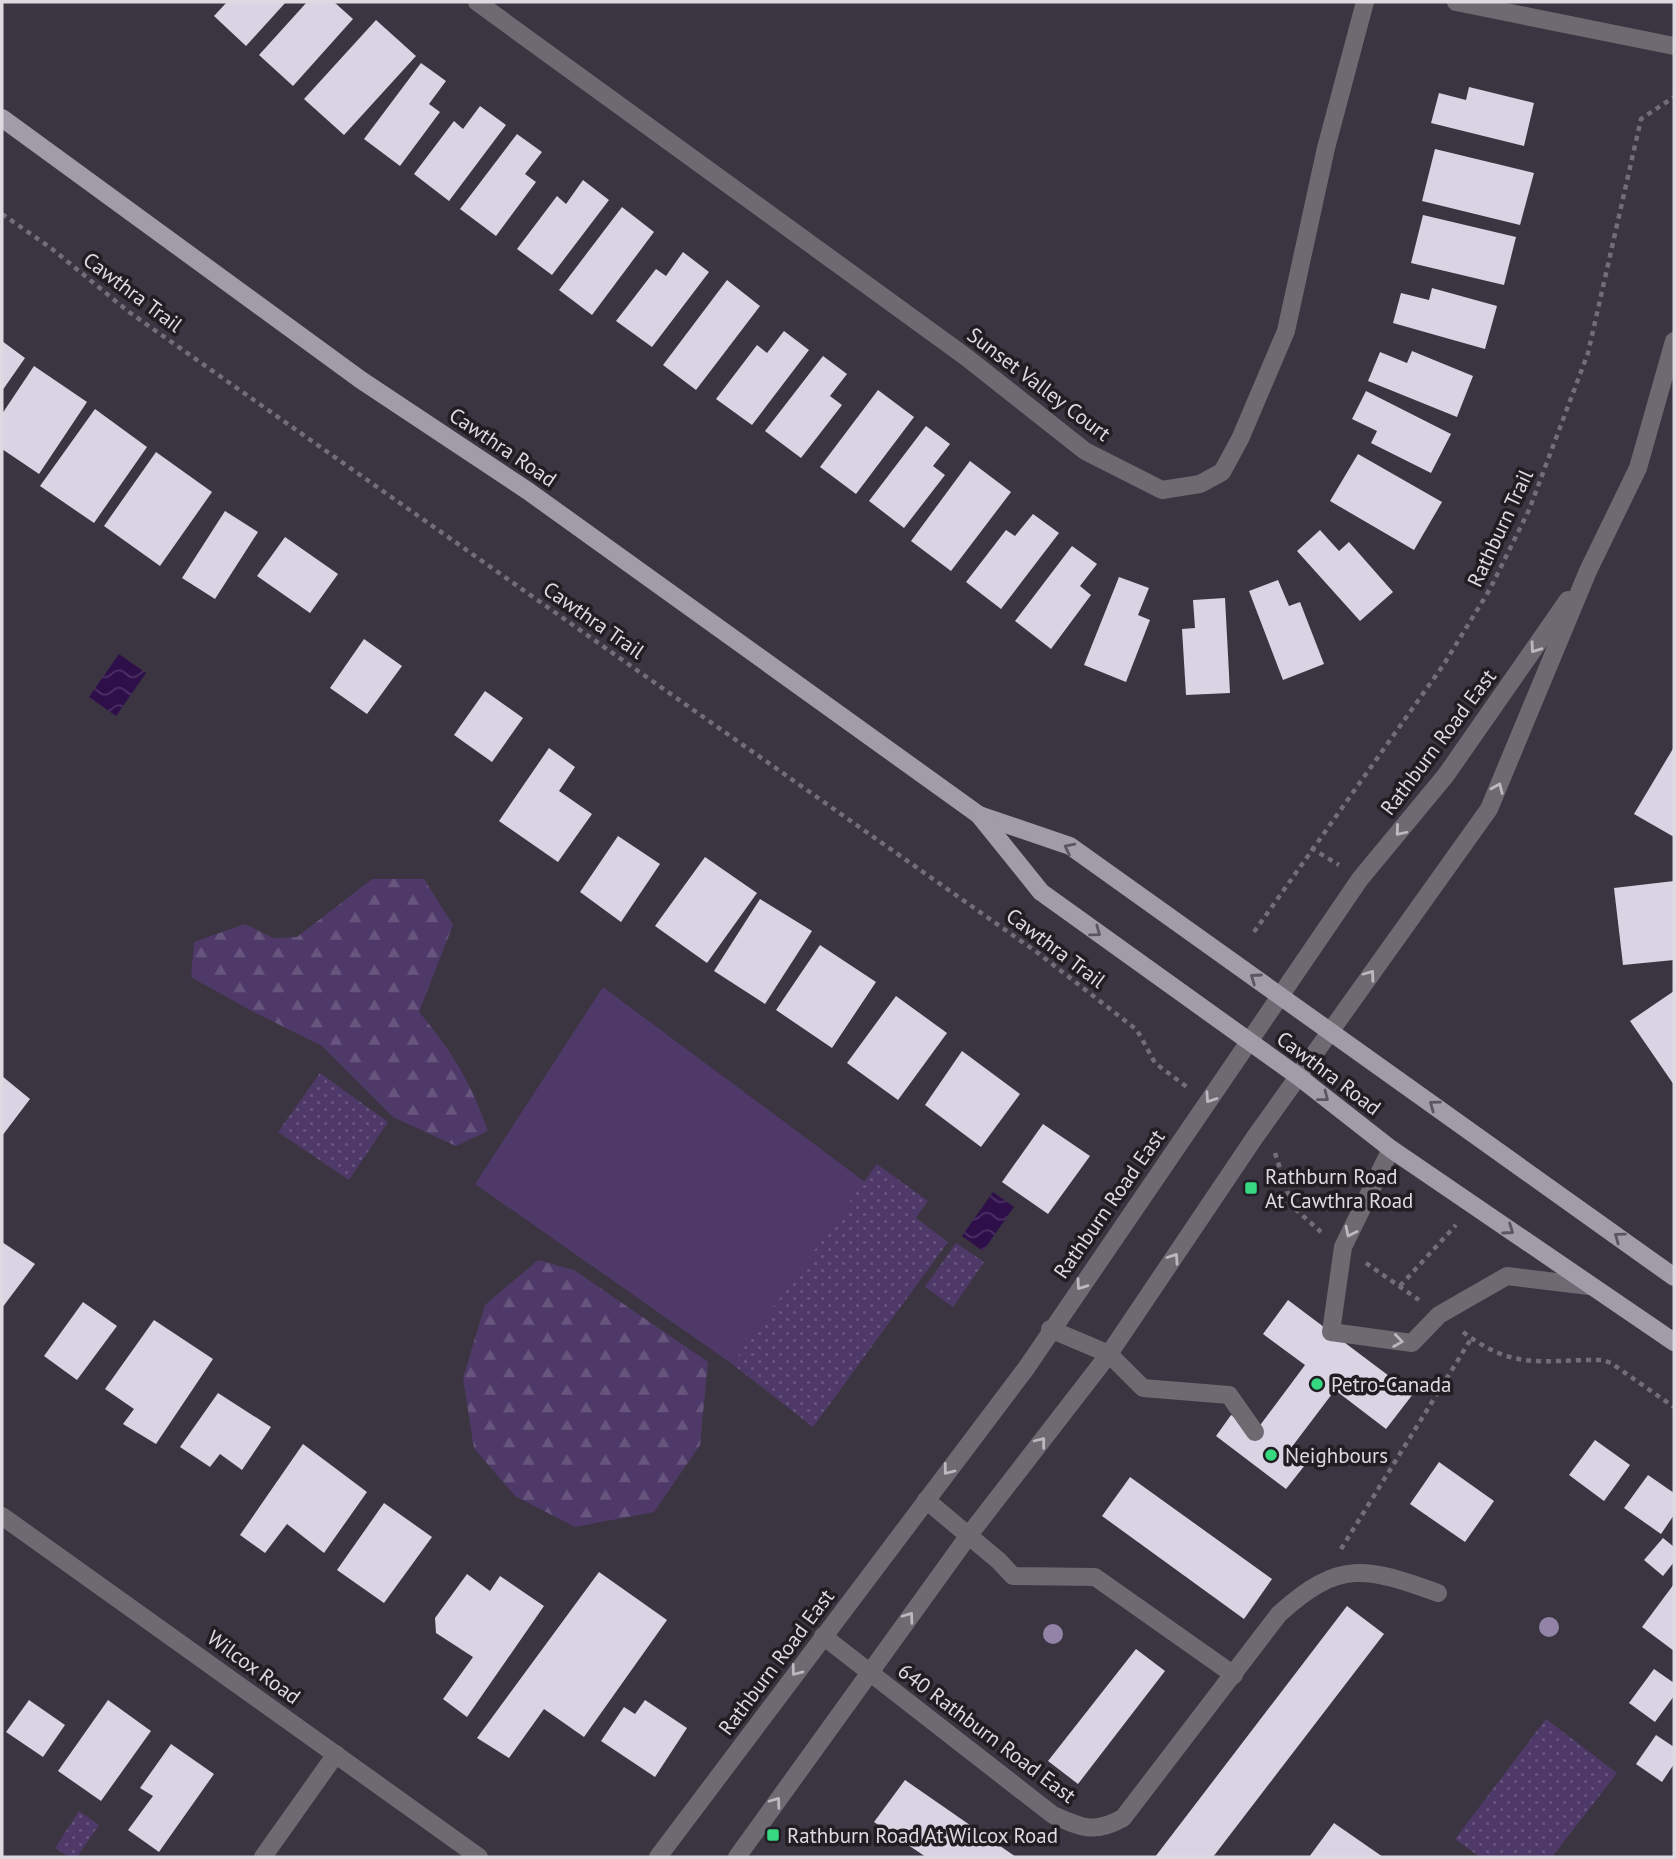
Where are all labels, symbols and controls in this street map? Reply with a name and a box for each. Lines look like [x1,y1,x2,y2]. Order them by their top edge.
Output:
street label: Cawthra Trail [78,246,188,338]
street label: Sunset Valley Court [962,321,1116,447]
street label: Cawthra Road [444,401,562,493]
street label: Rathburn Trail [1461,465,1539,591]
street label: Cawthra Trail [538,575,650,665]
one-way arrow [1531,640,1543,653]
street label: Rathburn Road East [1374,664,1502,820]
one-way arrow [1489,783,1503,795]
one-way arrow [1396,823,1409,835]
one-way arrow [1064,842,1076,856]
street label: Cawthra Trail [1001,902,1111,994]
one-way arrow [1088,924,1101,936]
one-way arrow [1361,971,1374,983]
one-way arrow [1250,973,1263,986]
street label: Cawthra Road [1271,1025,1387,1121]
one-way arrow [1316,1089,1329,1101]
one-way arrow [1206,1090,1218,1103]
one-way arrow [1429,1101,1442,1113]
street label: Rathburn Road East [1047,1124,1171,1284]
place label: Rathburn Road At Cawthra Road [1265,1163,1413,1214]
marker: Rathburn Road At Cawthra Road [1243,1180,1259,1196]
one-way arrow [1501,1222,1514,1234]
one-way arrow [1345,1225,1359,1237]
one-way arrow [1614,1233,1627,1245]
one-way arrow [1166,1253,1178,1266]
one-way arrow [1077,1277,1089,1290]
one-way arrow [1392,1334,1404,1349]
place label: Petro-Canada [1331,1371,1451,1398]
marker: Petro-Canada [1309,1376,1325,1392]
one-way arrow [1032,1437,1045,1450]
place label: Neighbours [1285,1442,1388,1469]
marker: Neighbours [1263,1447,1279,1463]
one-way arrow [944,1462,957,1475]
street label: Rathburn Road East [712,1584,840,1740]
one-way arrow [900,1612,913,1625]
street label: Wilcox Road [202,1624,306,1710]
street label: 640 Rathburn Road East [893,1657,1081,1809]
one-way arrow [792,1663,805,1676]
one-way arrow [768,1797,781,1810]
place label: Rathburn Road At Wilcox Road [787,1822,1058,1849]
marker: Rathburn Road At Wilcox Road [765,1827,781,1843]

